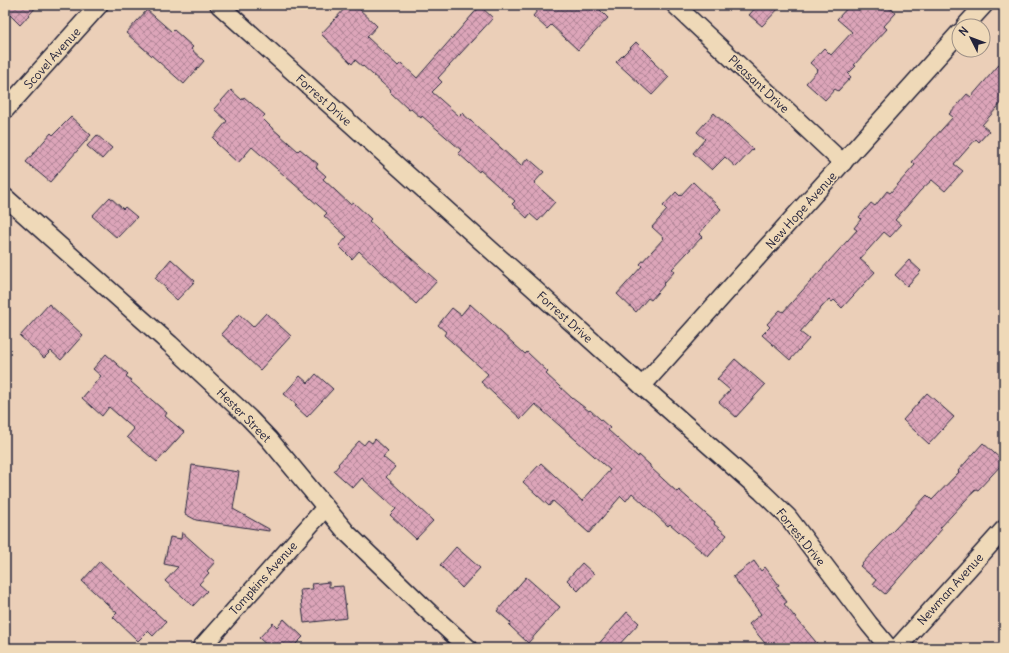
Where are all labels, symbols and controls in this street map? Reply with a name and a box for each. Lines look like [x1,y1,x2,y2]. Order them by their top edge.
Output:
north arrow [951,18,991,58]
street label: Scovel Avenue [21,24,83,92]
text: N [956,24,971,39]
street label: Pleasant Drive [725,52,793,116]
street label: Forrest Drive [293,71,355,129]
street label: New Hope Avenue [762,168,840,252]
street label: Forrest Drive [534,288,596,346]
street label: Hester Street [214,385,274,445]
street label: Forrest Drive [773,505,829,569]
street label: Tompkins Avenue [226,538,300,618]
street label: Newman Avenue [914,550,986,628]

